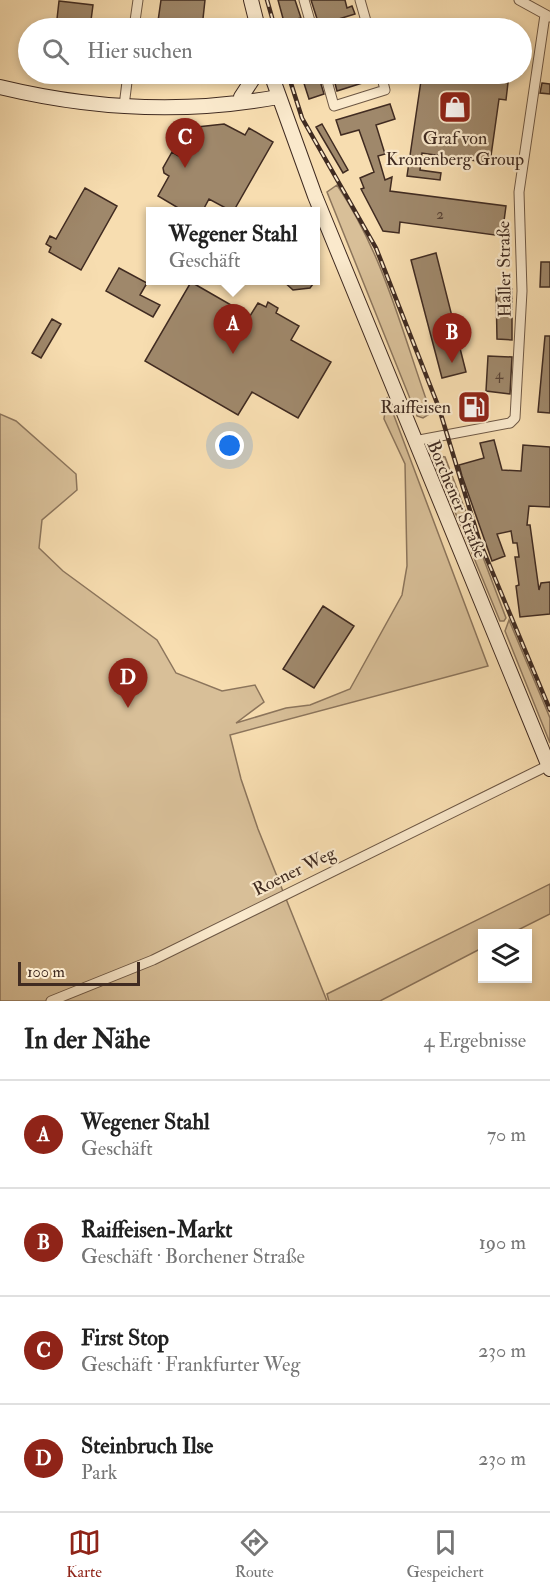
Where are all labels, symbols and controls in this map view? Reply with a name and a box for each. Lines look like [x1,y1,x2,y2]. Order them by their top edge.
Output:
search box [18,18,532,84]
icon: search [39,35,72,68]
text: Hier suchen [87,37,193,65]
shop icon: Graf von Kronenberg Group [437,89,473,125]
pin: C [166,118,204,168]
place label: Graf von Kronenberg Group [386,127,524,171]
house number: 2 [436,205,444,224]
popup [146,207,320,285]
text: Wegener Stahl [169,220,297,248]
street label: Haller Straße [492,220,517,317]
text: Geschäft [169,248,240,273]
pin: A [214,304,252,354]
pin: B [432,314,472,363]
house number: 4 [495,365,504,384]
fuel station icon: Raiffeisen [456,389,492,425]
place label: Raiffeisen [380,396,451,419]
your location [215,431,244,460]
street label: Borchener Straße [421,437,492,562]
pin: D [108,658,148,708]
street label: Roener Weg [249,841,340,901]
map controls [478,929,532,983]
button: layers [478,929,532,983]
scale bar [18,959,140,986]
text: 100 m [27,962,65,982]
text: In der Nähe [24,1024,150,1056]
text: 4 Ergebnisse [424,1028,526,1053]
text: Wegener Stahl [81,1108,210,1136]
text: A [37,1122,50,1147]
text: 70 m [487,1122,526,1147]
text: Geschäft [81,1136,153,1161]
text: Raiffeisen-Markt [81,1216,232,1244]
text: B [37,1230,50,1255]
text: 190 m [479,1230,526,1255]
text: Geschäft · Borchener Straße [81,1244,305,1269]
text: First Stop [81,1324,169,1352]
text: C [36,1338,51,1363]
text: 230 m [478,1338,526,1363]
text: Geschäft · Frankfurter Weg [81,1352,300,1377]
text: Steinbruch Ilse [81,1432,213,1460]
text: D [35,1446,52,1471]
text: 230 m [478,1446,526,1471]
text: Park [81,1460,117,1485]
tab: Karte [66,1526,102,1582]
tab: Route [235,1526,274,1582]
tab: Gespeichert [406,1526,484,1582]

